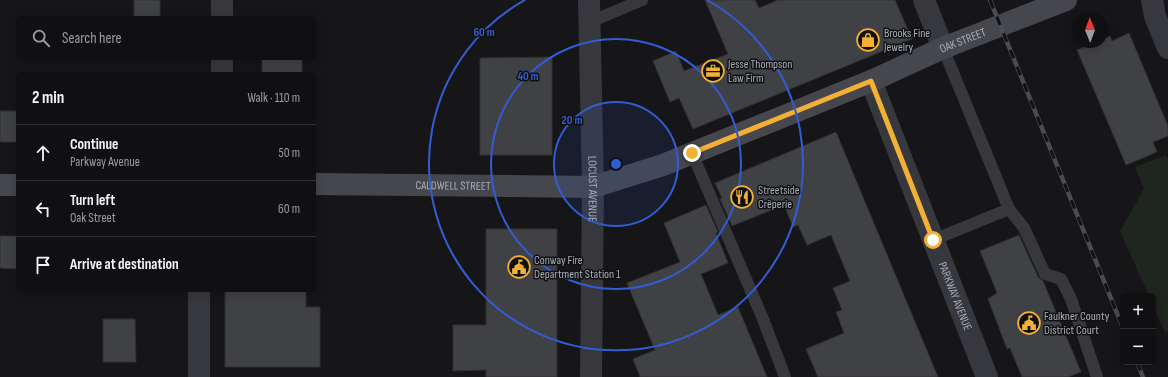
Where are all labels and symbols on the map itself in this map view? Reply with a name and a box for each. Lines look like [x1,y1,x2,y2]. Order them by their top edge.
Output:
north arrow [1072,12,1108,48]
text: 60 m [473,25,495,40]
street label: OAK STREET [937,25,988,57]
place label: Brooks Fine Jewelry [883,26,930,55]
shop icon: Brooks Fine Jewelry [855,27,881,53]
place label: Jesse Thompson Law Firm [727,57,792,86]
office icon: Jesse Thompson Law Firm [700,58,726,84]
text: 40 m [517,69,539,84]
text: 20 m [562,113,582,128]
route end [683,144,701,162]
street label: LOCUST AVENUE [584,156,600,222]
centre of rings [609,157,623,171]
street label: CALDWELL STREET [415,178,491,194]
place label: Streetside Crêperie [758,183,800,212]
restaurant icon: Streetside Crêperie [729,184,755,210]
route start [924,231,942,249]
place label: Conway Fire Department Station 1 [534,253,621,282]
public building icon: Conway Fire Department Station 1 [506,254,532,280]
street label: PARKWAY AVENUE [935,260,975,333]
place label: Faulkner County District Court [1044,309,1110,338]
public building icon: Faulkner County District Court [1016,310,1042,336]

